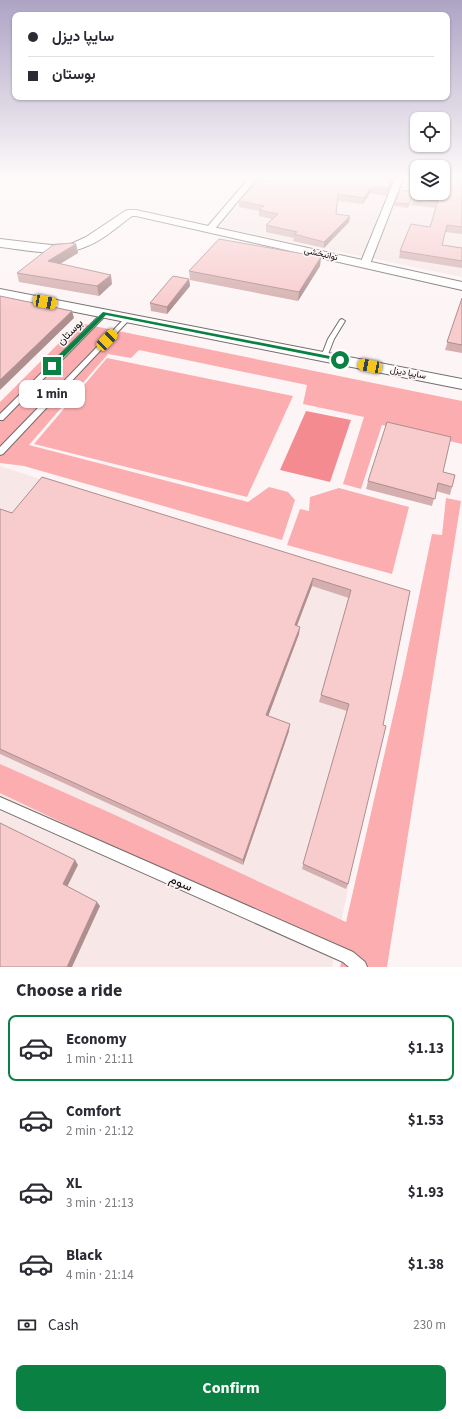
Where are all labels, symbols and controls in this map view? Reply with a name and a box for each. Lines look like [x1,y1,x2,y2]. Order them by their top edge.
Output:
text: سایپا دیزل [52,26,114,47]
text: بوستان [52,64,96,85]
map controls [410,112,450,200]
button: locate [410,112,450,152]
button: layers [410,160,450,200]
street label: توانبخشی [303,244,339,264]
car [32,294,58,310]
street label: بوستان [54,316,86,348]
car [94,327,120,353]
route start [331,351,349,369]
route end [43,357,61,375]
car [357,358,383,374]
street label: سایپا دیزل [389,363,427,383]
callout: 1 min [19,380,85,408]
text: 1 min [36,385,68,403]
street label: سوم [166,870,196,896]
text: Choose a ride [16,978,122,1003]
text: Economy [66,1029,127,1050]
icon: car [18,1030,54,1066]
text: $1.13 [408,1038,444,1059]
text: 1 min · 21:11 [66,1050,134,1068]
text: Comfort [66,1101,121,1122]
icon: car [18,1102,54,1138]
text: $1.53 [408,1110,444,1131]
text: 2 min · 21:12 [66,1122,134,1140]
text: XL [66,1173,82,1194]
icon: car [18,1174,54,1210]
text: $1.93 [408,1182,444,1203]
text: 3 min · 21:13 [66,1194,134,1212]
text: Black [66,1245,103,1266]
icon: car [18,1246,54,1282]
text: $1.38 [408,1254,444,1275]
text: 4 min · 21:14 [66,1266,134,1284]
icon: cash [16,1314,38,1336]
text: Cash [48,1315,79,1336]
text: 230 m [413,1316,446,1334]
button: Confirm [16,1365,446,1411]

